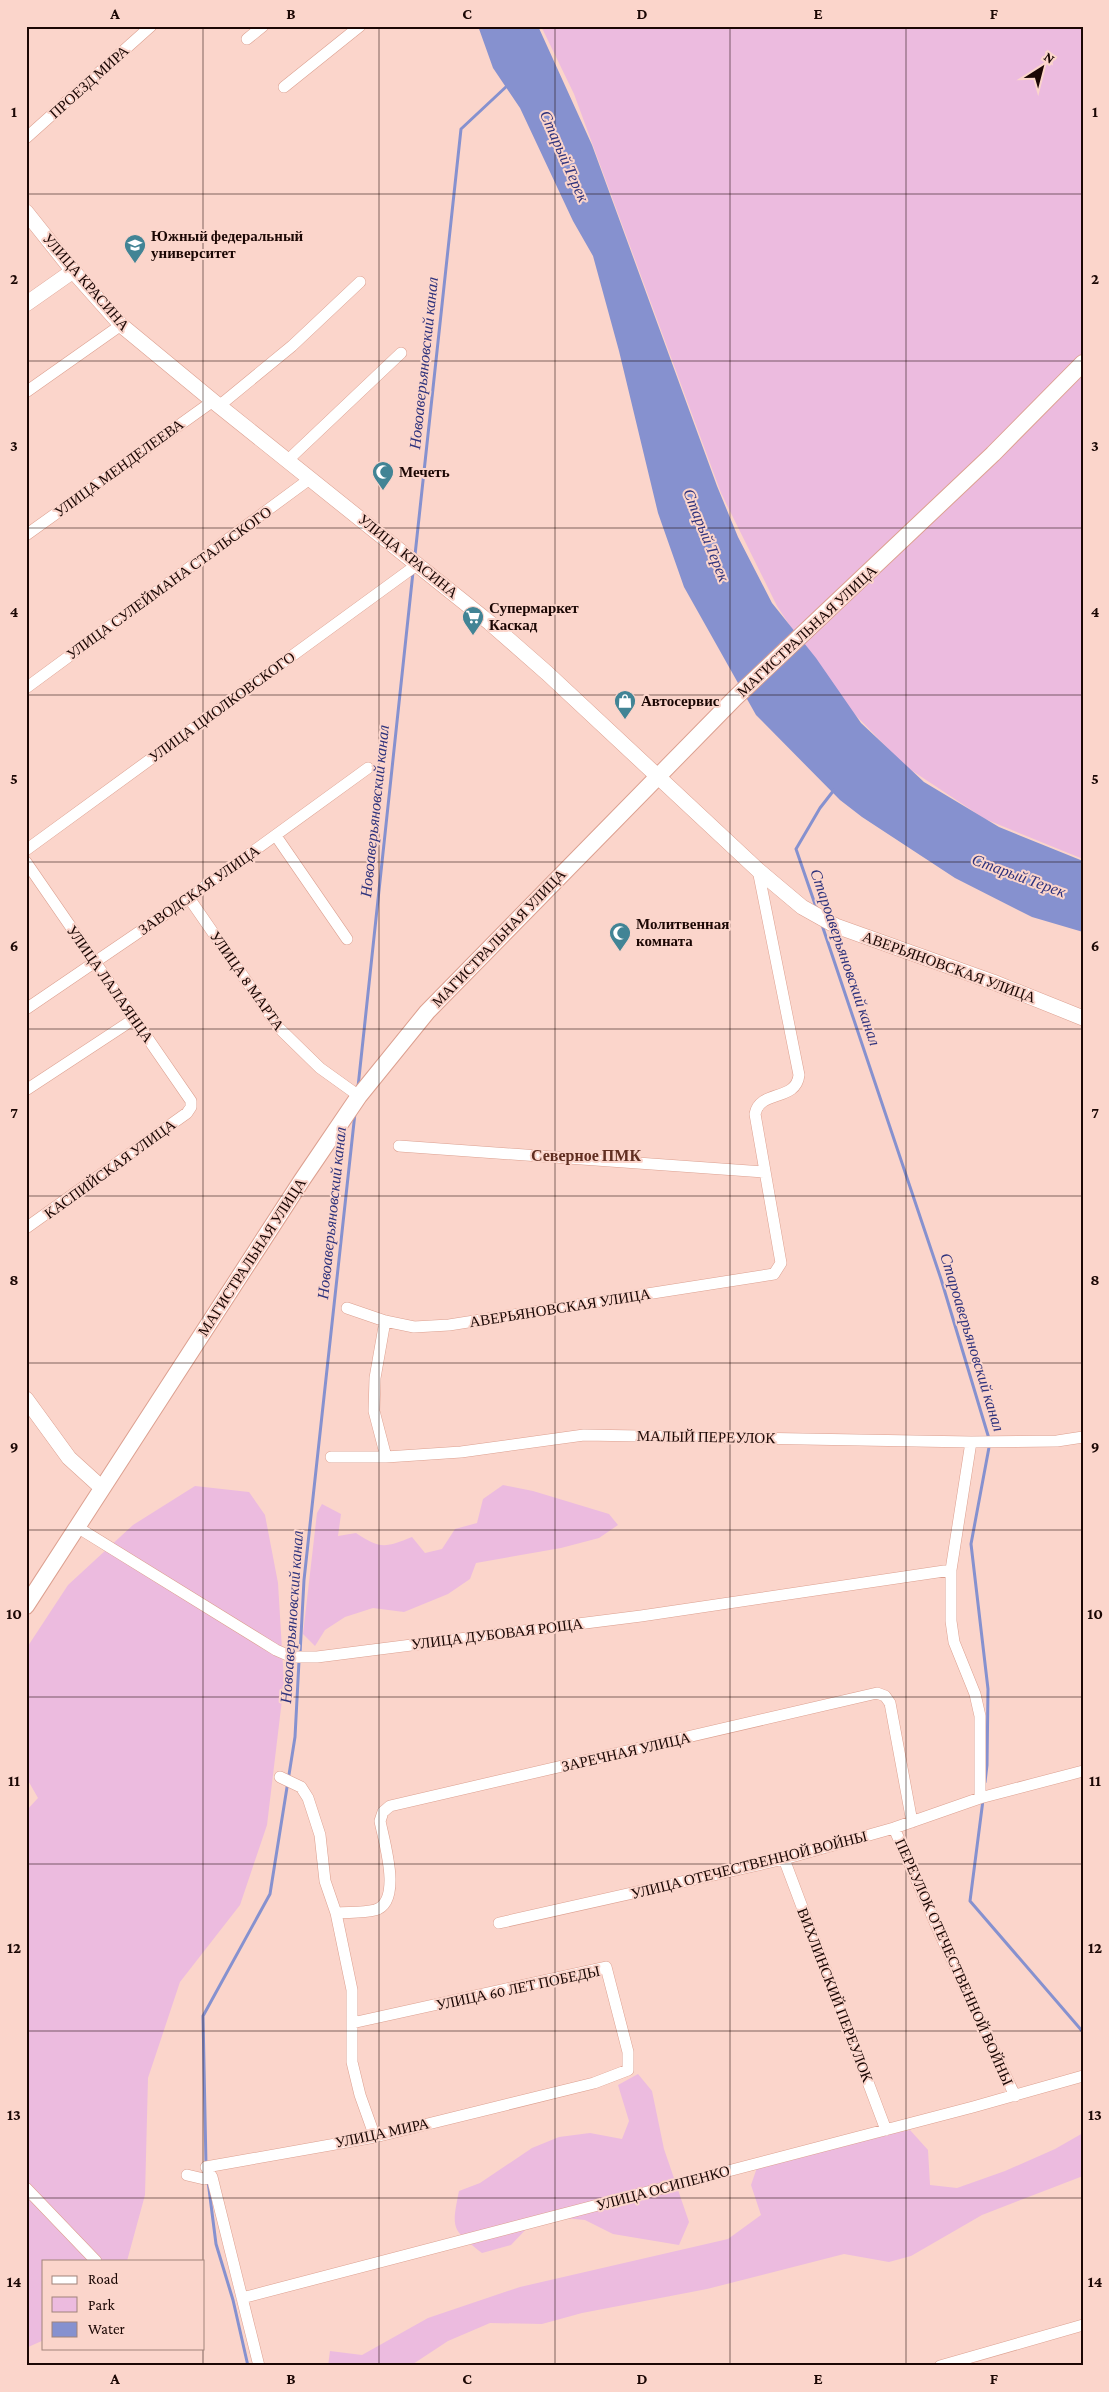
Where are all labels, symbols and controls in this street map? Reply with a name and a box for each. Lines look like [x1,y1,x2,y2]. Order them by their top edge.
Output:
text: A [109,5,120,22]
text: B [286,5,296,22]
text: C [462,5,472,22]
text: D [636,5,648,22]
text: E [813,5,823,22]
text: F [990,5,999,22]
street label: ПРОЕЗД МИРА [46,42,132,122]
north arrow [1016,42,1066,92]
text: N [1041,48,1059,67]
text: 1 [11,103,17,120]
text: 1 [1092,103,1098,120]
water label: Старый Терек [536,108,593,206]
place label: Южный федеральный университет [151,228,304,261]
street label: УЛИЦА КРАСИНА [39,230,133,334]
school or university icon: Южный федеральный университет [123,233,147,264]
text: 2 [10,270,18,287]
text: 2 [1091,270,1099,287]
water label: Новоаверьяновский канал [406,276,442,451]
street label: УЛИЦА МЕНДЕЛЕЕВА [51,416,187,520]
text: 3 [10,437,18,454]
text: 3 [1091,437,1099,454]
mosque icon: Мечеть [371,460,395,491]
place label: Мечеть [399,464,450,480]
water label: Старый Терек [679,486,733,585]
street label: УЛИЦА СУЛЕЙМАНА СТАЛЬСКОГО [63,503,275,663]
street label: УЛИЦА КРАСИНА [355,511,461,601]
street label: МАГИСТРАЛЬНАЯ УЛИЦА [734,562,880,700]
place label: Супермаркет Каскад [489,600,579,633]
text: 4 [10,603,19,620]
text: 4 [1091,603,1100,620]
supermarket icon: Супермаркет Каскад [461,605,485,636]
street label: УЛИЦА ЦИОЛКОВСКОГО [146,649,298,765]
shop icon: Автосервис [613,689,637,720]
place label: Автосервис [641,693,720,709]
water label: Новоаверьяновский канал [357,724,393,899]
text: 5 [10,770,18,787]
text: 5 [1091,770,1099,787]
street label: ЗАВОДСКАЯ УЛИЦА [135,842,263,938]
water label: Старый Терек [969,851,1068,901]
street label: МАГИСТРАЛЬНАЯ УЛИЦА [429,866,569,1010]
water label: Староаверьяновский канал [806,867,884,1048]
place label: Молитвенная комната [636,916,729,949]
mosque icon: Молитвенная комната [608,921,632,952]
street label: УЛИЦА ЛАЛАЯНЦА [64,923,156,1046]
street label: УЛИЦА 8 МАРТА [207,928,287,1034]
street label: АВЕРЬЯНОВСКАЯ УЛИЦА [860,928,1038,1006]
text: 6 [10,937,18,954]
text: 6 [1091,937,1099,954]
text: 7 [10,1104,18,1121]
text: 7 [1091,1104,1099,1121]
street label: КАСПИЙСКАЯ УЛИЦА [41,1116,179,1222]
water label: Новоаверьяновский канал [314,1126,350,1301]
district label: Северное ПМК [531,1147,641,1165]
street label: МАГИСТРАЛЬНАЯ УЛИЦА [195,1175,309,1339]
water label: Староаверьяновский канал [936,1251,1008,1434]
text: 8 [9,1271,19,1288]
text: 8 [1090,1271,1100,1288]
street label: АВЕРЬЯНОВСКАЯ УЛИЦА [468,1286,652,1330]
street label: МАЛЫЙ ПЕРЕУЛОК [637,1428,776,1446]
text: 9 [10,1438,18,1455]
text: 9 [1091,1438,1099,1455]
water label: Новоаверьяновский канал [277,1530,307,1705]
text: 10 [6,1605,22,1622]
text: 10 [1087,1605,1103,1622]
street label: УЛИЦА ДУБОВАЯ РОЩА [410,1616,584,1652]
street label: ЗАРЕЧНАЯ УЛИЦА [560,1729,692,1775]
text: 11 [8,1772,20,1789]
text: 11 [1089,1772,1101,1789]
street label: УЛИЦА ОТЕЧЕСТВЕННОЙ ВОЙНЫ [629,1828,869,1902]
street label: ПЕРЕУЛОК ОТЕЧЕСТВЕННОЙ ВОЙНЫ [892,1836,1016,2088]
street label: ВИХЛИНСКИЙ ПЕРЕУЛОК [794,1906,876,2085]
text: 12 [7,1939,21,1956]
text: 12 [1088,1939,1102,1956]
street label: УЛИЦА 60 ЛЕТ ПОБЕДЫ [434,1963,602,2013]
text: 13 [7,2106,21,2123]
text: 13 [1088,2106,1102,2123]
street label: УЛИЦА МИРА [333,2115,431,2151]
street label: УЛИЦА ОСИПЕНКО [594,2162,732,2214]
legend [42,2260,205,2350]
text: Road [88,2271,119,2287]
text: 14 [7,2273,22,2290]
text: 14 [1088,2273,1103,2290]
text: Park [88,2297,115,2313]
text: Water [88,2321,125,2337]
text: A [109,2370,120,2387]
text: B [286,2370,296,2387]
text: C [462,2370,472,2387]
text: D [636,2370,648,2387]
text: E [813,2370,823,2387]
text: F [990,2370,999,2387]

